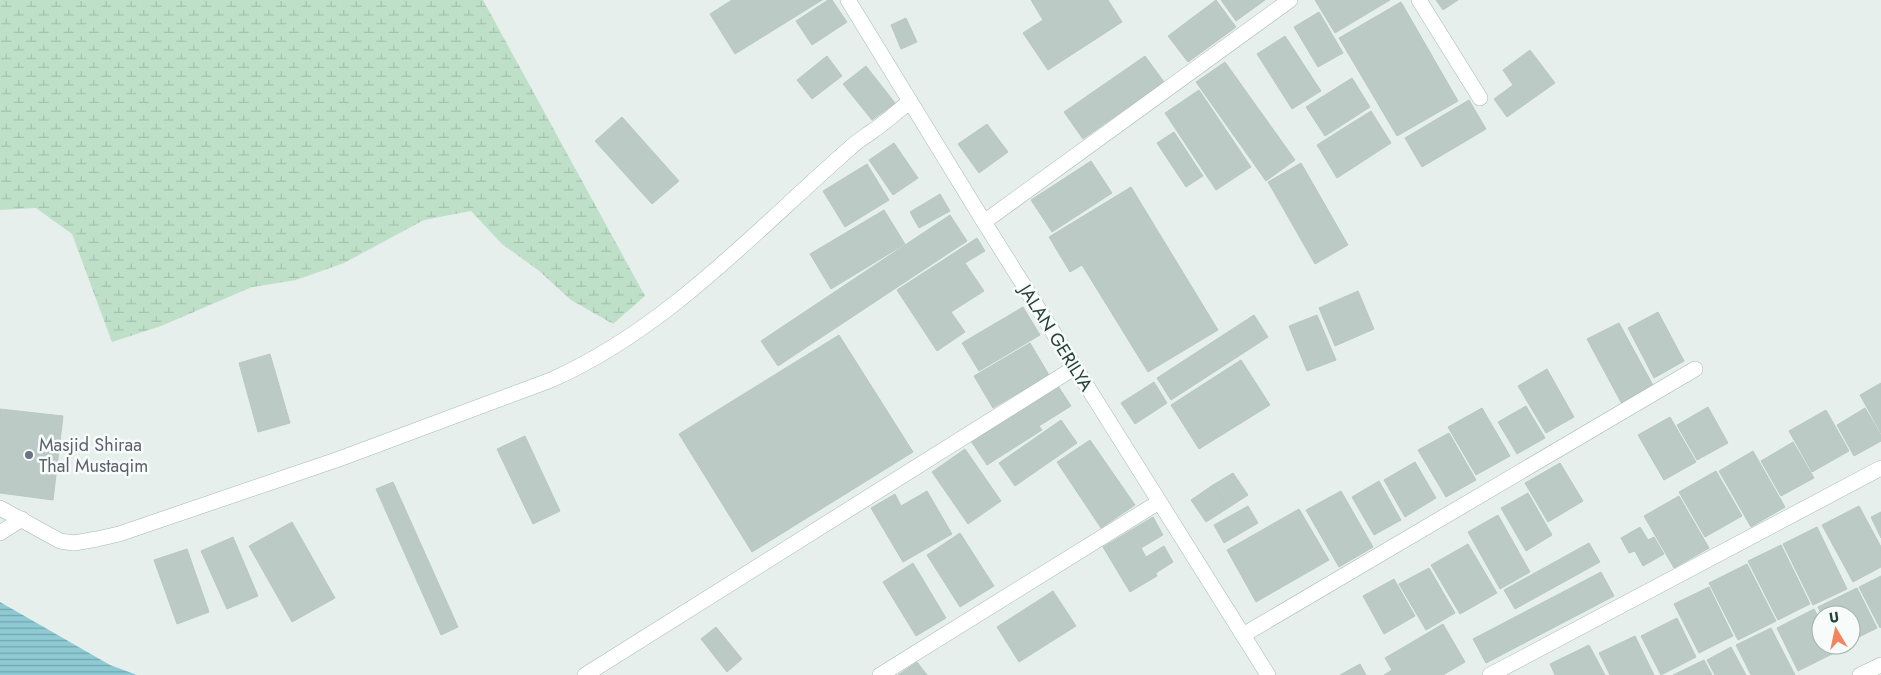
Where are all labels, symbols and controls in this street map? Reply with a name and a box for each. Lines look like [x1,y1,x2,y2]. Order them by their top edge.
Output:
street label: JALAN GERILYA [1012,278,1099,396]
place label: Masjid Shiraa Thal Mustaqim [39,432,148,479]
marker: Masjid Shiraa Thal Mustaqim [23,449,35,461]
north arrow [1811,605,1861,655]
text: U [1828,607,1840,628]

